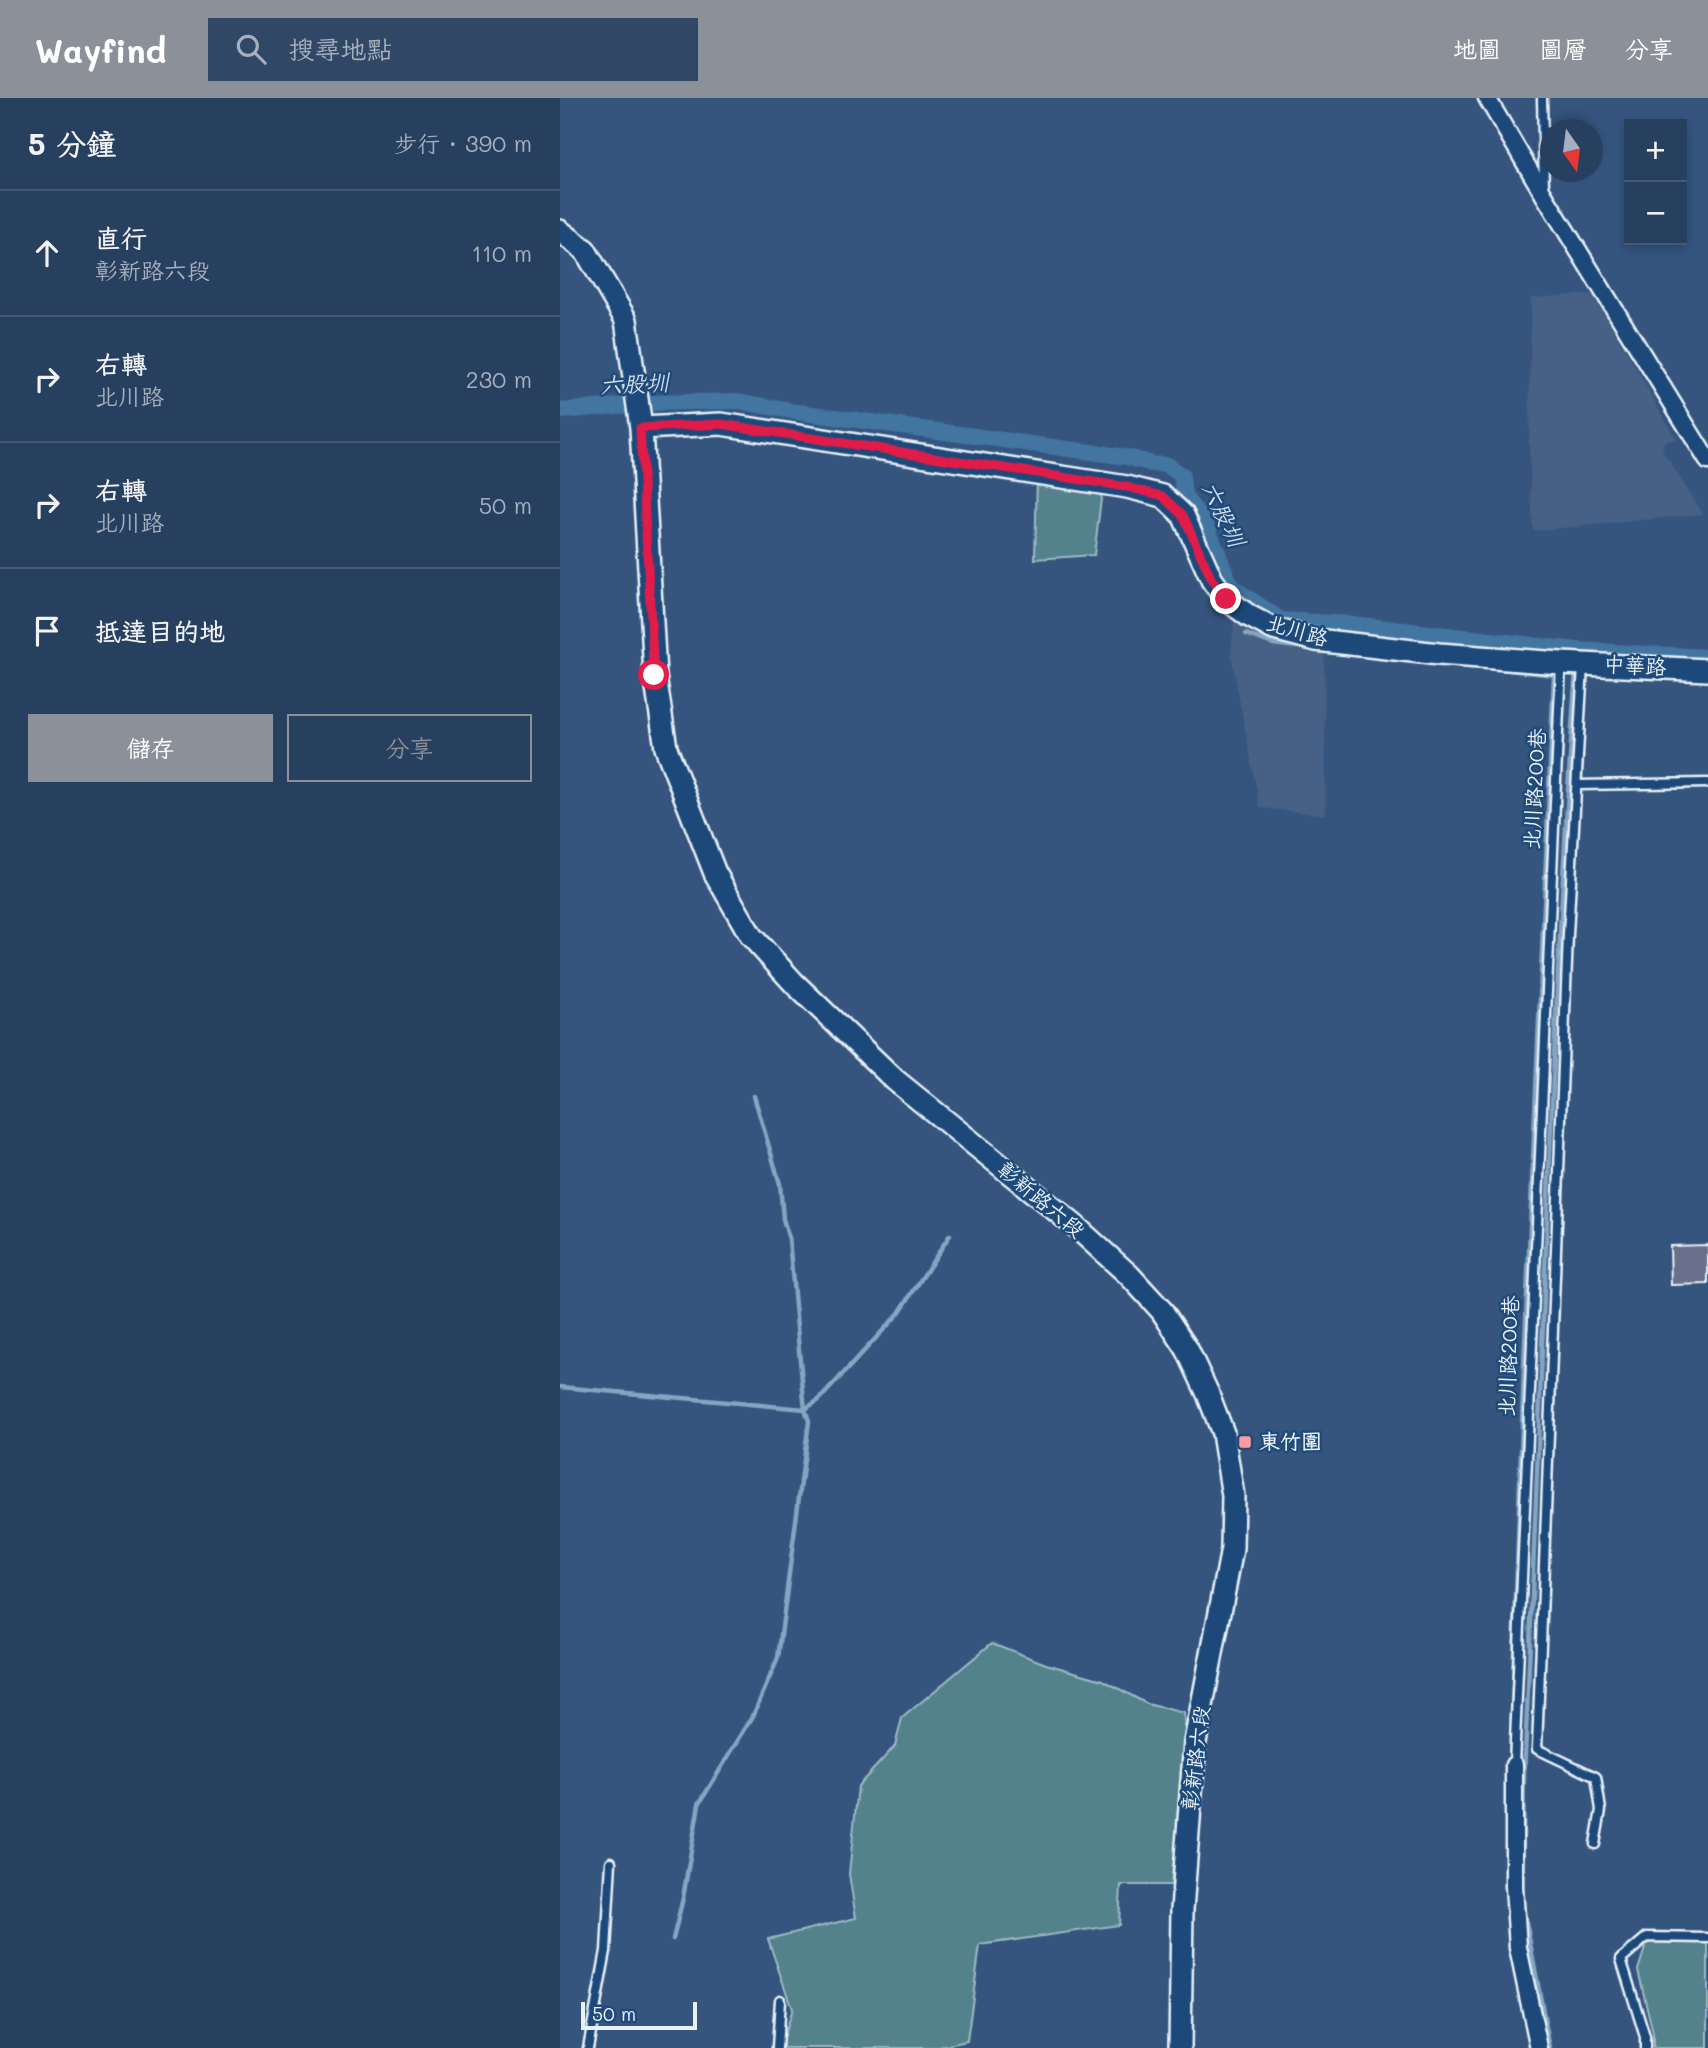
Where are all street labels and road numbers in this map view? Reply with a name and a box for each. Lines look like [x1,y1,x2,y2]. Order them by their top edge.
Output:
street label: 北川路 [1263,608,1331,651]
street label: 中華路 [1603,649,1667,680]
street label: 北川路200巷 [1517,727,1550,850]
street label: 彰新路六段 [993,1155,1091,1243]
street label: 北川路200巷 [1492,1295,1523,1417]
street label: 彰新路六段 [1175,1704,1214,1812]

